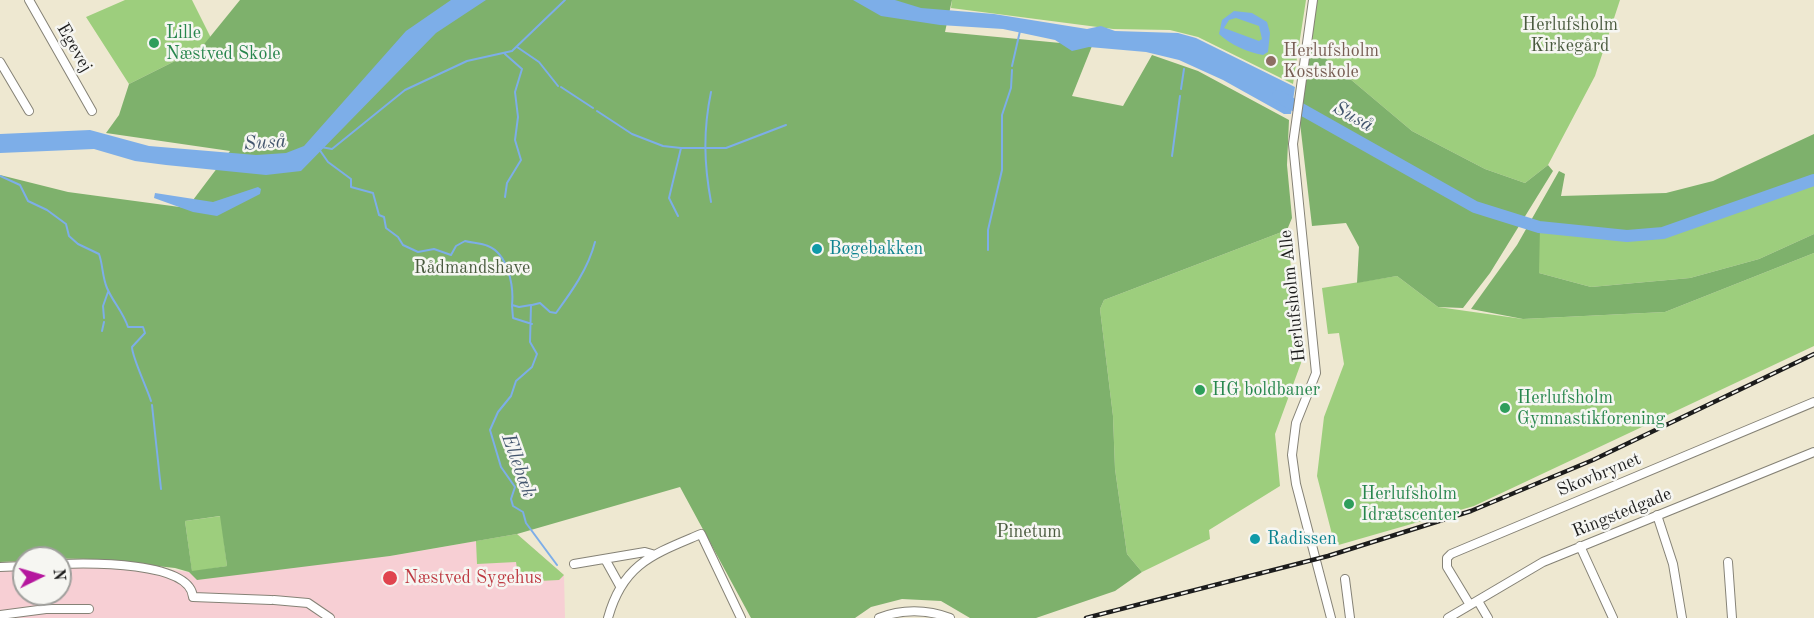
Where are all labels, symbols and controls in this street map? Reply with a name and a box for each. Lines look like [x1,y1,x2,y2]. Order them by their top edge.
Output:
park label: Herlufsholm Kirkegård [1522,14,1618,57]
street label: Egevej [51,20,97,76]
place label: Lille Næstved Skole [166,22,281,64]
marker: Lille Næstved Skole [147,36,161,50]
place label: Herlufsholm Kostskole [1283,40,1379,82]
marker: Herlufsholm Kostskole [1264,54,1278,68]
water label: Suså [1328,96,1378,138]
water label: Suså [243,130,287,156]
street label: Herlufsholm Alle [1275,229,1311,363]
place label: Bøgebakken [829,238,923,260]
marker: Bøgebakken [810,242,824,256]
park label: Rådmandshave [414,257,530,279]
place label: HG boldbaner [1212,379,1320,401]
marker: HG boldbaner [1193,383,1207,397]
place label: Herlufsholm Gymnastikforening [1517,387,1665,430]
marker: Herlufsholm Gymnastikforening [1498,401,1512,415]
water label: Ellebæk [495,430,541,502]
street label: Skovbrynet [1554,448,1644,502]
place label: Herlufsholm Idrætscenter [1361,483,1459,526]
street label: Ringstedgade [1569,483,1675,543]
marker: Herlufsholm Idrætscenter [1342,497,1356,511]
park label: Pinetum [996,521,1062,543]
place label: Radissen [1267,528,1337,550]
marker: Radissen [1248,532,1262,546]
north arrow [12,546,72,606]
place label: Næstved Sygehus [404,567,542,589]
text: N [49,568,66,581]
marker: Næstved Sygehus [381,569,399,587]

